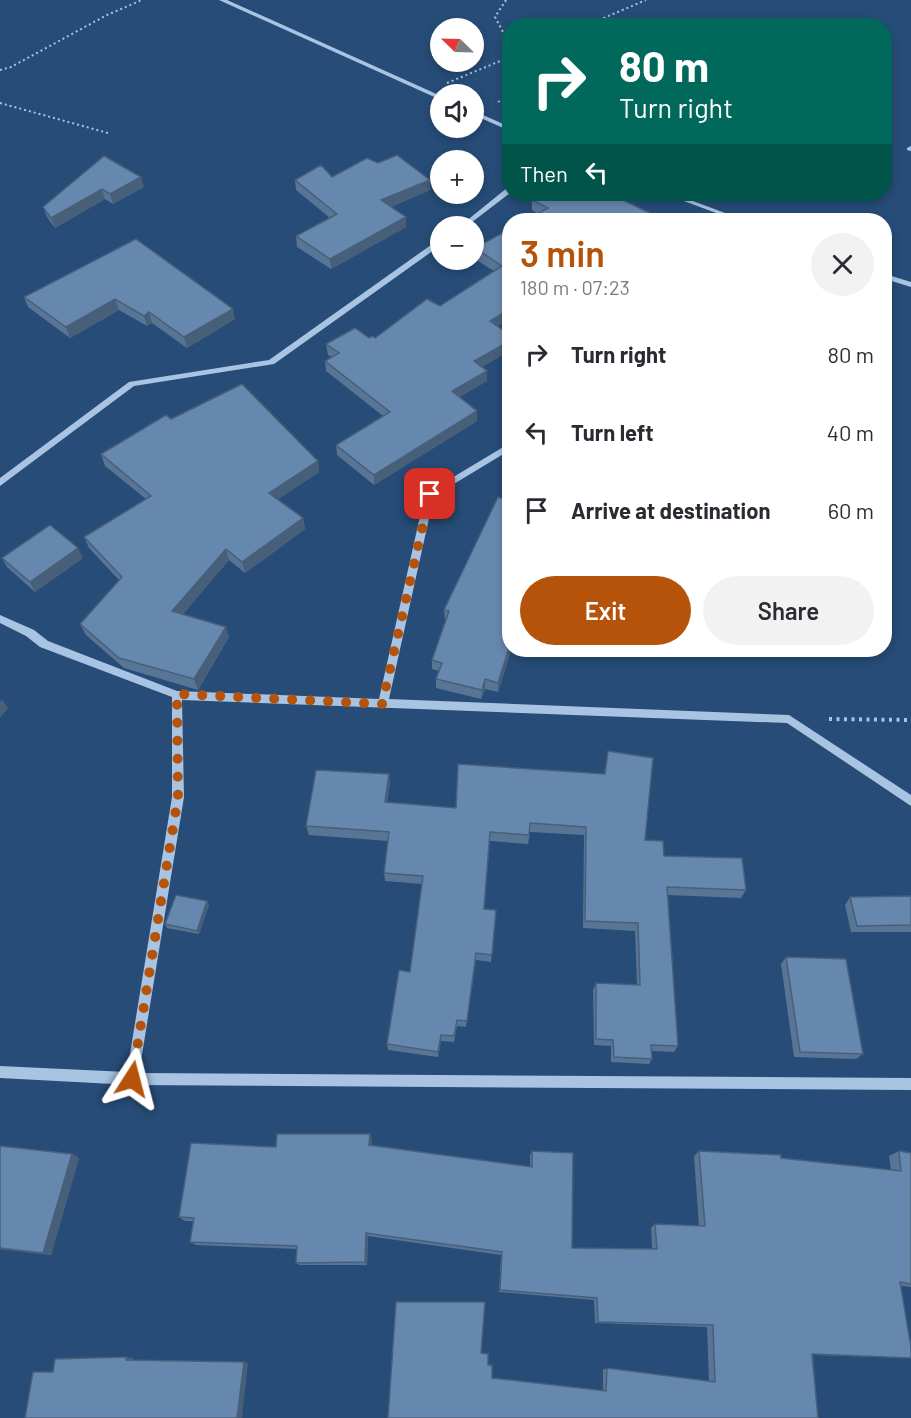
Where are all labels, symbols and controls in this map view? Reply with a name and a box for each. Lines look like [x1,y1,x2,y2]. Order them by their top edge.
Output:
north arrow [430,18,484,72]
map controls [430,18,484,270]
text: 80 m [619,40,709,90]
icon: right [520,42,598,120]
button: sound [430,84,484,138]
text: Turn right [619,91,733,123]
button: + [430,150,484,204]
icon: left [580,156,613,189]
text: Then [520,160,568,186]
button: − [430,216,484,270]
text: 3 min [520,231,605,274]
button: close [811,233,874,296]
text: 180 m · 07:23 [520,275,630,299]
icon: right [520,338,553,371]
text: Turn right [571,341,666,367]
text: 80 m [828,341,874,367]
icon: left [520,416,553,449]
text: Turn left [571,419,654,445]
text: 40 m [827,419,874,445]
pin [404,468,455,519]
icon: arrive [413,477,446,510]
icon: arrive [520,494,553,527]
text: Arrive at destination [571,497,770,523]
text: 60 m [828,497,874,523]
button: Exit [520,576,691,645]
button: Share [703,576,874,645]
position arrow [100,1047,164,1111]

